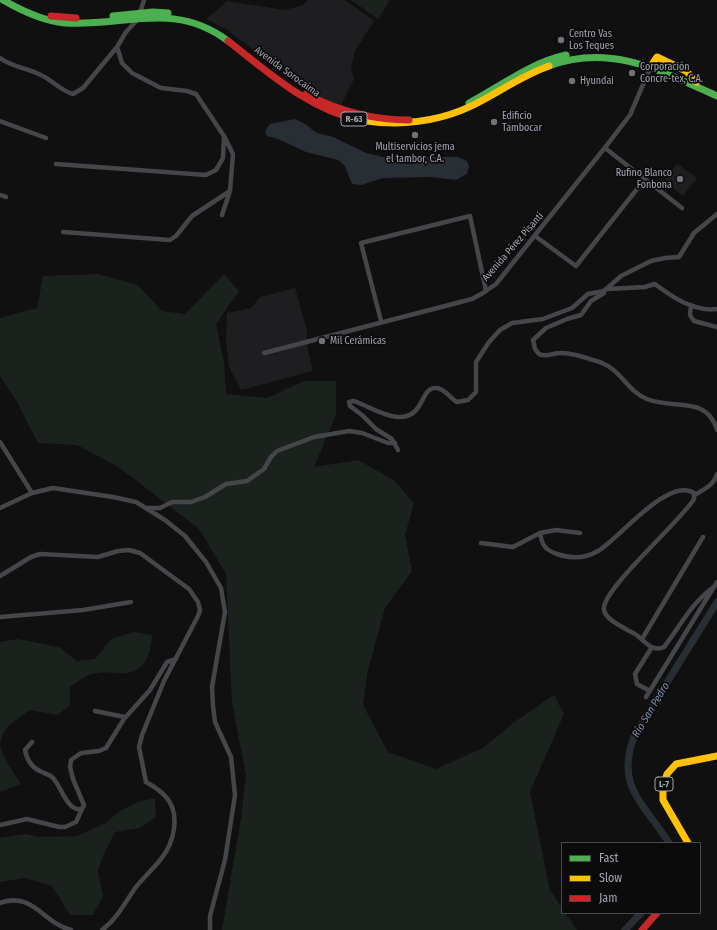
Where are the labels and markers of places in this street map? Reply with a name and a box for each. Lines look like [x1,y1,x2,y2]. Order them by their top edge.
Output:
place label: Centro Vas Los Teques [569,28,614,52]
marker: Centro Vas Los Teques [556,35,566,45]
place label: Corporación Concre-tex, C.A. [640,61,703,84]
marker: Corporación Concre-tex, C.A. [627,68,637,78]
place label: Hyundai [580,75,614,87]
marker: Hyundai [567,76,577,86]
place label: Edificio Tambocar [502,110,542,134]
marker: Edificio Tambocar [489,117,499,127]
marker: Multiservicios jema el tambor, C.A. [410,130,420,140]
place label: Multiservicios jema el tambor, C.A. [375,141,455,164]
place label: Rufino Blanco Fonbona [616,167,672,190]
marker: Rufino Blanco Fonbona [675,174,685,184]
place label: Mil Cerámicas [330,335,386,347]
marker: Mil Cerámicas [317,336,327,346]

